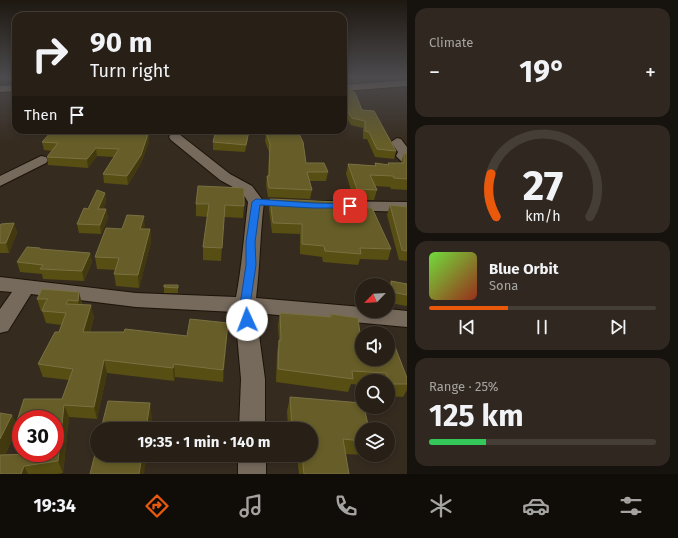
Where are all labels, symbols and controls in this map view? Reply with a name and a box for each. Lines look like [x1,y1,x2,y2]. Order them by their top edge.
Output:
text: 90 m [90,26,152,59]
icon: right [24,28,76,80]
text: Climate [429,35,473,50]
text: 19° [519,54,566,90]
text: − [429,59,440,86]
text: + [645,59,656,86]
text: Turn right [90,60,170,82]
icon: arrive [66,104,88,126]
text: Then [24,106,58,124]
text: 27 [522,161,563,211]
pin [333,189,367,223]
icon: arrive [339,195,361,217]
text: km/h [525,207,560,224]
text: Blue Orbit [489,260,558,278]
north arrow [355,278,395,318]
map controls [355,278,395,462]
text: Sona [489,278,518,293]
position arrow [226,299,268,341]
icon: previous [456,316,478,338]
icon: pause [531,316,553,338]
icon: next [607,316,629,338]
button: sound [355,326,395,366]
button: search [355,374,395,414]
text: Range · 25% [429,379,499,394]
text: 125 km [429,398,524,434]
speed limit sign: 30 [12,410,64,462]
button: layers [355,422,395,462]
text: 19:35 · 1 min · 140 m [138,433,270,451]
icon: directions [143,492,171,520]
icon: music [237,492,265,520]
icon: phone [332,492,360,520]
icon: climate [427,492,455,520]
icon: car [522,492,550,520]
icon: filters [617,492,645,520]
text: 19:34 [33,495,76,517]

